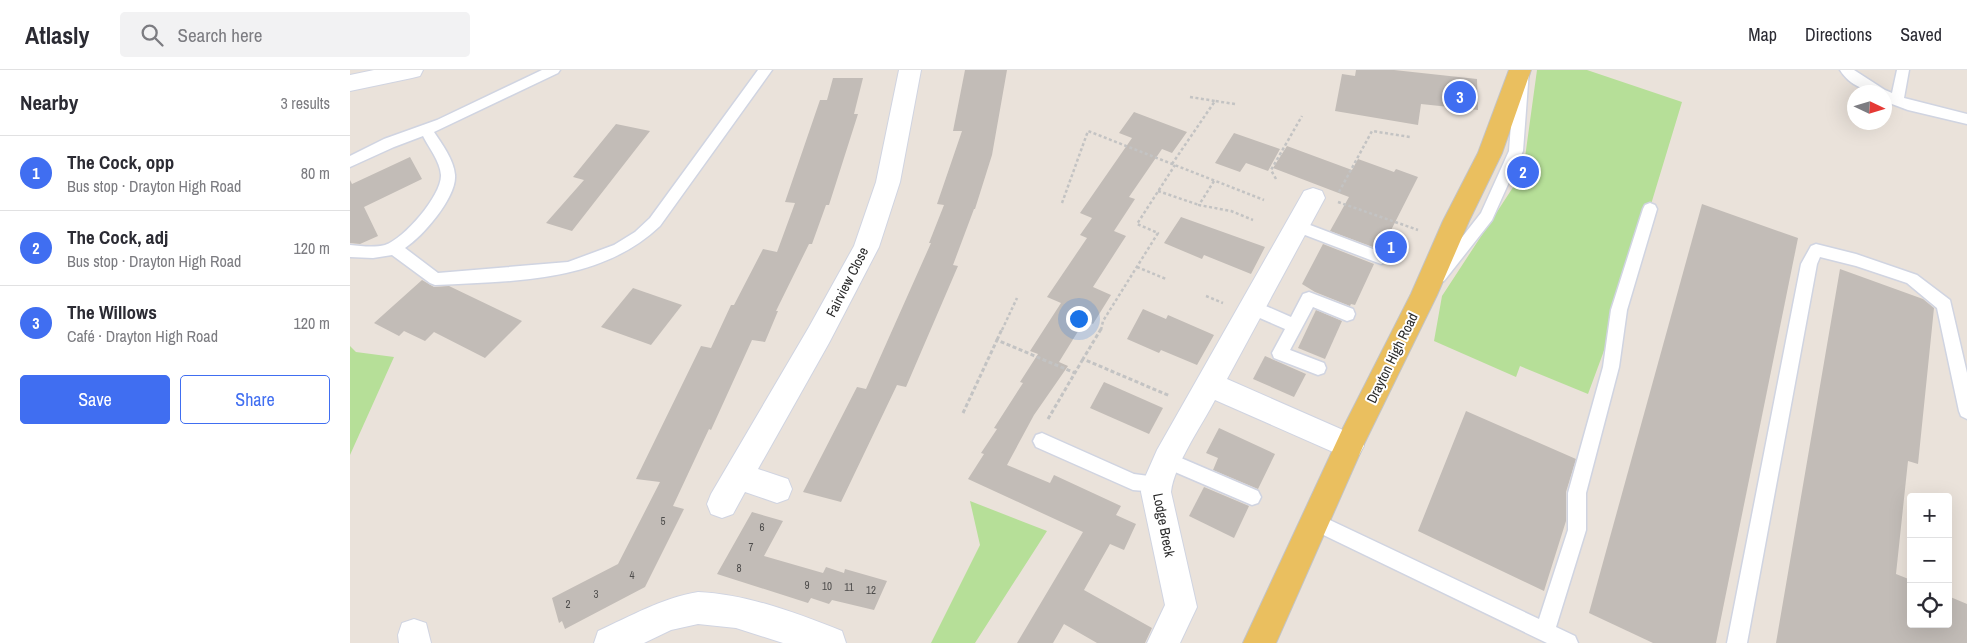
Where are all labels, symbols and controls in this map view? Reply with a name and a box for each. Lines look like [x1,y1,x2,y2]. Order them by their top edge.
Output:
search box [120,12,470,57]
text: Atlasly [25,19,90,51]
icon: search [138,21,166,49]
text: Search here [178,22,262,48]
text: Map [1748,22,1777,47]
text: Directions [1805,22,1872,47]
text: Saved [1900,22,1942,47]
pin: 3 [1444,78,1476,116]
north arrow [1847,85,1892,130]
text: Nearby [20,88,78,117]
text: 3 results [280,92,330,114]
text: The Cock, opp [67,149,174,175]
pin: 2 [1507,153,1539,191]
text: 1 [32,162,40,184]
text: 80 m [301,162,330,184]
text: Bus stop · Drayton High Road [67,175,241,197]
text: The Cock, adj [67,224,168,250]
pin: 1 [1375,228,1407,266]
text: 2 [32,237,40,259]
text: 120 m [294,237,330,259]
street label: Fairview Close [822,244,872,320]
text: Bus stop · Drayton High Road [67,250,241,272]
text: The Willows [67,299,157,325]
your location [1066,306,1092,332]
street label: Drayton High Road [1362,310,1422,406]
text: 3 [32,312,40,334]
text: 120 m [294,312,330,334]
text: Café · Drayton High Road [67,325,218,347]
button: Save [20,375,170,424]
button: Share [180,375,330,424]
street label: Lodge Breck [1149,492,1179,559]
map controls [1907,493,1952,628]
button: + [1907,493,1952,538]
house number: 5 [660,514,666,528]
house number: 6 [759,520,765,534]
button: − [1907,538,1952,583]
house number: 7 [748,540,754,554]
house number: 8 [736,561,742,575]
house number: 4 [629,568,635,582]
house number: 9 [804,578,810,592]
house number: 10 [822,579,832,593]
house number: 11 [844,580,854,594]
house number: 12 [866,583,876,597]
button: locate [1907,583,1952,628]
house number: 3 [593,587,599,601]
house number: 2 [565,597,571,611]

